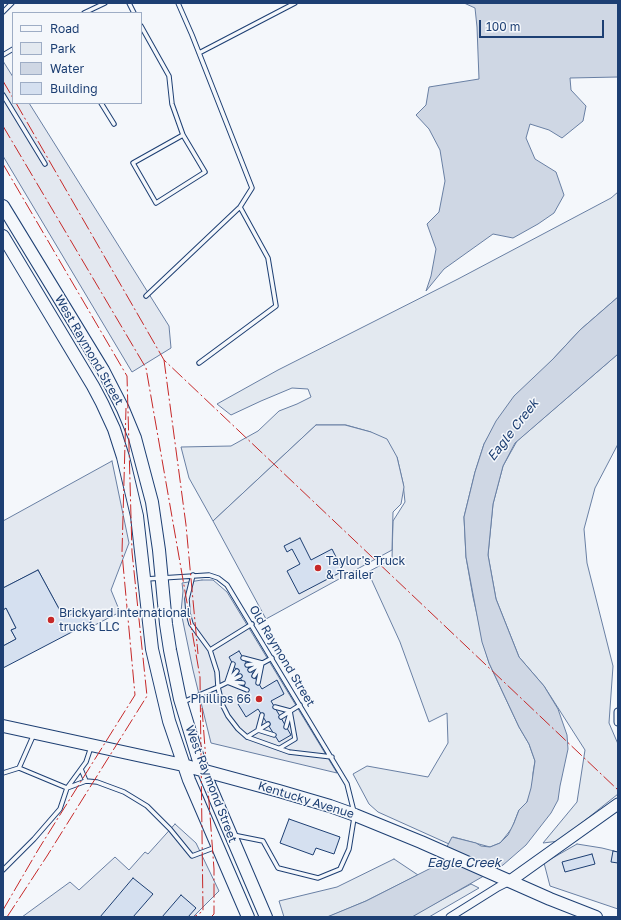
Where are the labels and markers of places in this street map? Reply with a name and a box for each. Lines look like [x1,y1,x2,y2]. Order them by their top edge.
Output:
place label: Taylor's Truck & Trailer [326,554,405,582]
marker: Taylor's Truck & Trailer [313,563,323,573]
place label: Brickyard international trucks LLC [59,606,191,634]
marker: Brickyard international trucks LLC [46,615,56,625]
place label: Phillips 66 [190,692,251,706]
marker: Phillips 66 [254,694,264,704]

